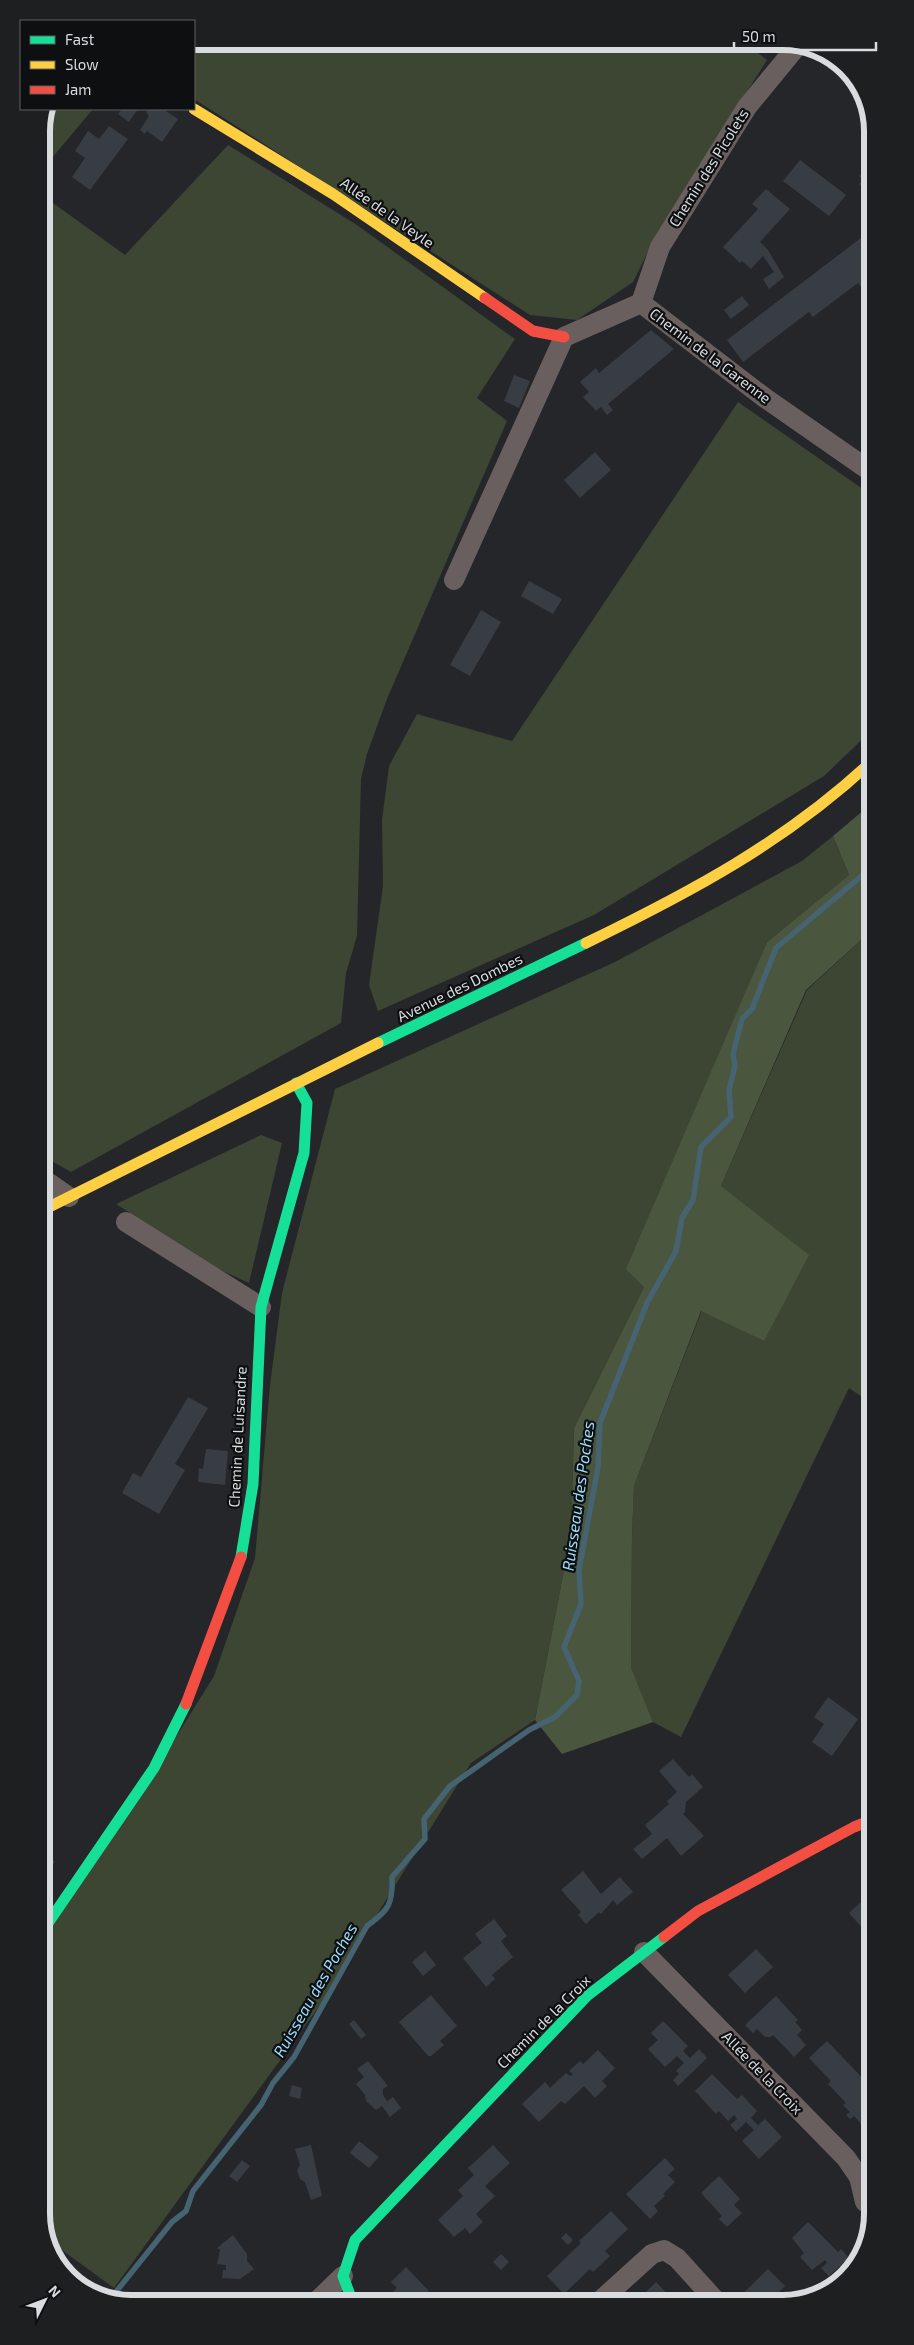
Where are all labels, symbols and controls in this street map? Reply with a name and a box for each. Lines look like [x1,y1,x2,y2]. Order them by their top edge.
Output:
legend [20,20,195,110]
scale bar [734,20,876,52]
text: 50 m [742,27,776,45]
text: Fast [65,30,95,48]
text: Slow [65,55,99,73]
text: Jam [65,80,91,98]
street label: Chemin des Picolets [664,105,752,230]
street label: Allée de la Veyle [337,173,438,251]
street label: Chemin de la Garenne [646,304,775,407]
street label: Avenue des Dombes [394,949,525,1025]
street label: Chemin de Luisandre [224,1366,250,1508]
water label: Ruisseau des Poches [558,1420,597,1572]
water label: Ruisseau des Poches [269,1920,361,2060]
street label: Chemin de la Croix [493,1971,594,2072]
street label: Allée de la Croix [719,2027,807,2118]
north arrow [20,2275,70,2325]
text: N [45,2282,65,2300]

